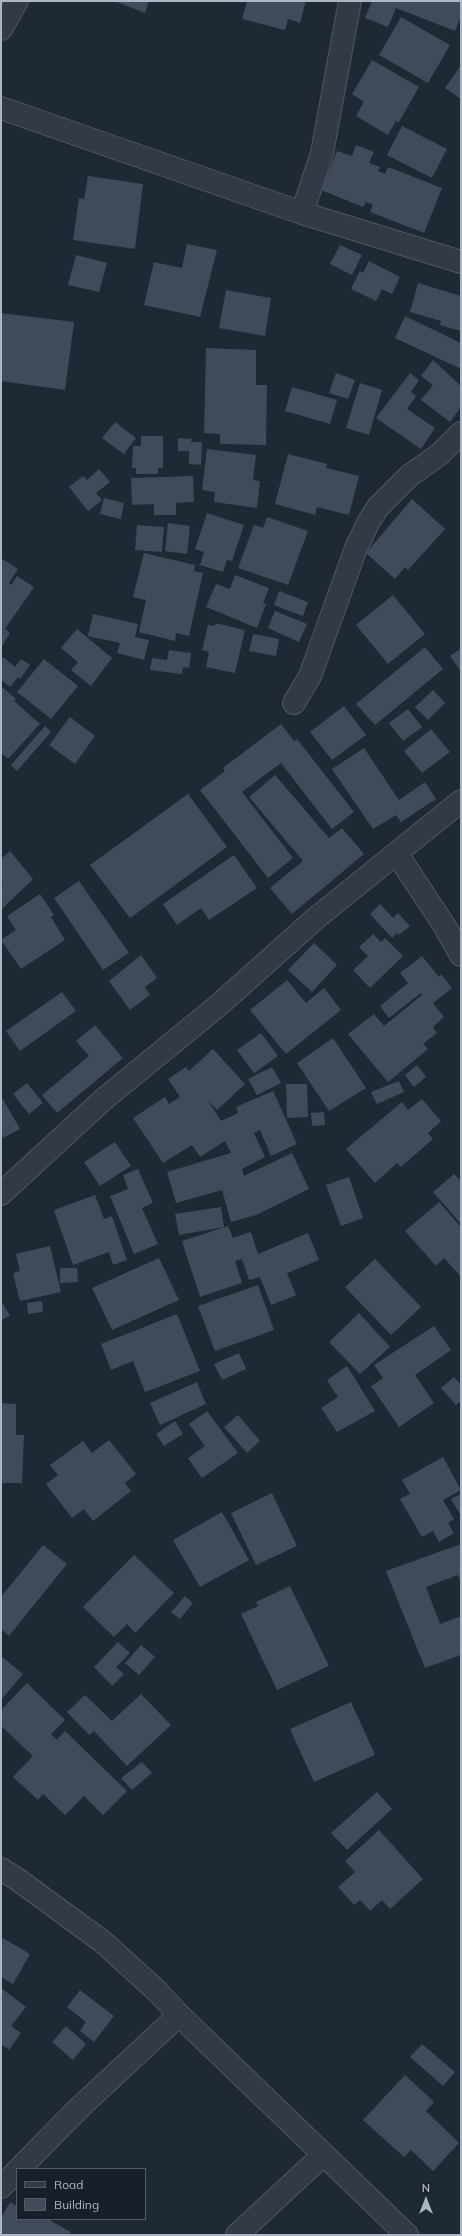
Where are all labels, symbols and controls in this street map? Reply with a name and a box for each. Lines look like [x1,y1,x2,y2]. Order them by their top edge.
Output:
legend [16,2168,146,2220]
text: Road [54,2177,83,2192]
north arrow [406,2180,446,2220]
text: N [422,2181,430,2195]
text: Building [54,2197,99,2212]

